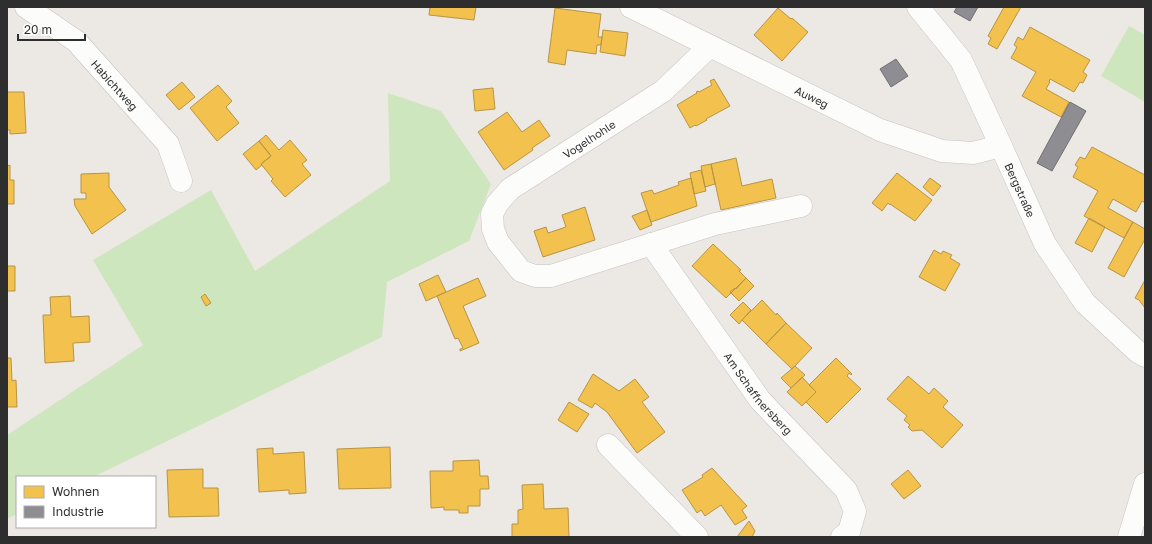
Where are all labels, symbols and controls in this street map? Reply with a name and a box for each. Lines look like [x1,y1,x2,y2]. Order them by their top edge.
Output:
scale bar [18,16,85,42]
text: 20 m [24,22,52,37]
street label: Habichtweg [89,57,141,113]
street label: Auweg [793,83,831,110]
street label: Vogelhohle [560,117,618,161]
street label: Bergstraße [1003,161,1038,219]
street label: Am Schaffnersberg [722,350,795,437]
legend [16,476,156,528]
text: Wohnen [52,484,99,499]
text: Industrie [52,504,104,519]

